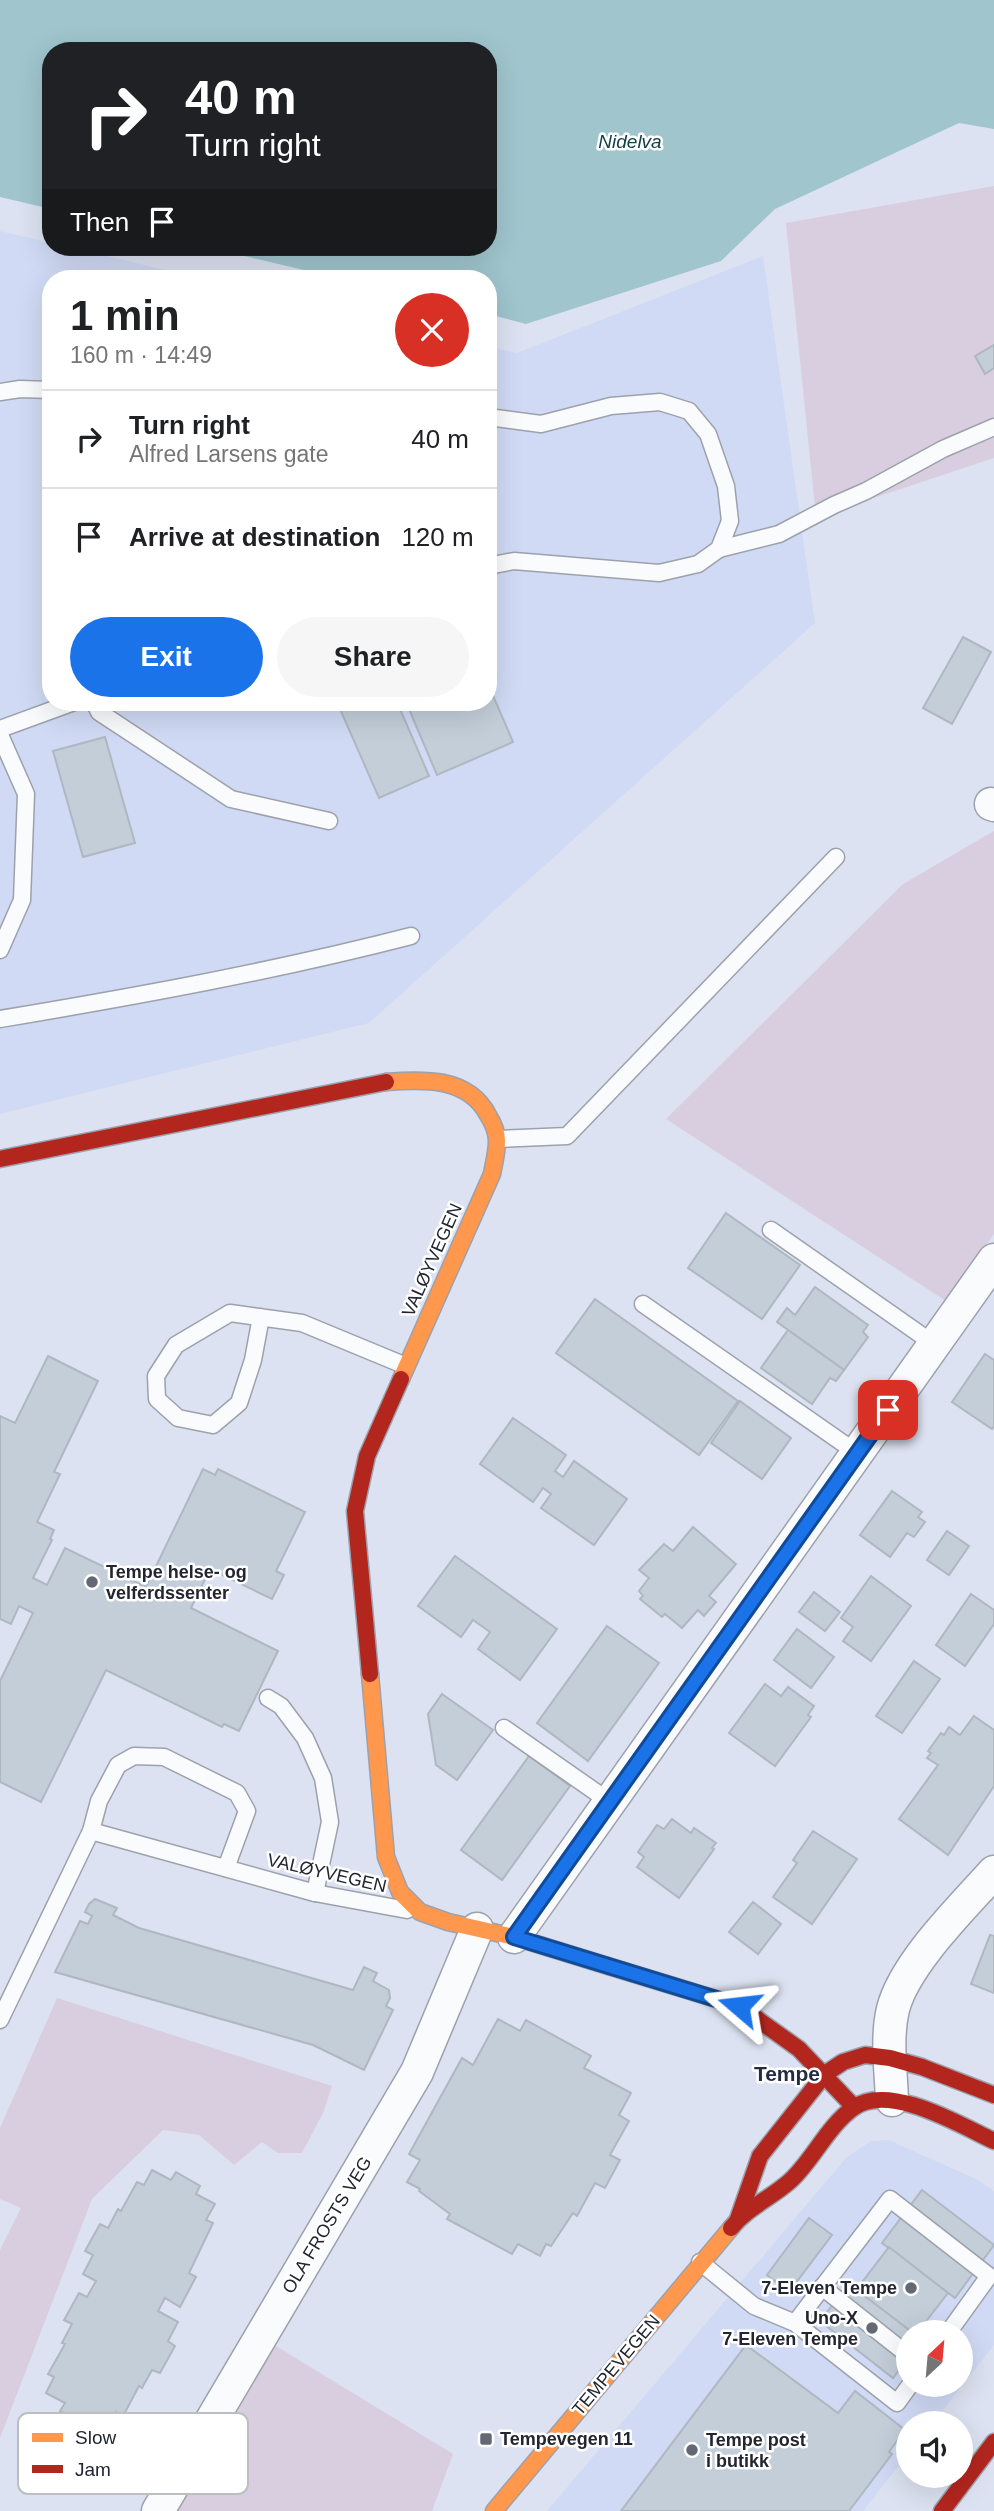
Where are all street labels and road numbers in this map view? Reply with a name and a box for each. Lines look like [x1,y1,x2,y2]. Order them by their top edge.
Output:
street label: VALØYVEGEN [398,1200,466,1320]
street label: VALØYVEGEN [265,1850,389,1896]
street label: OLA FROSTS VEG [278,2153,376,2297]
street label: TEMPEVEGEN [568,2311,664,2419]

